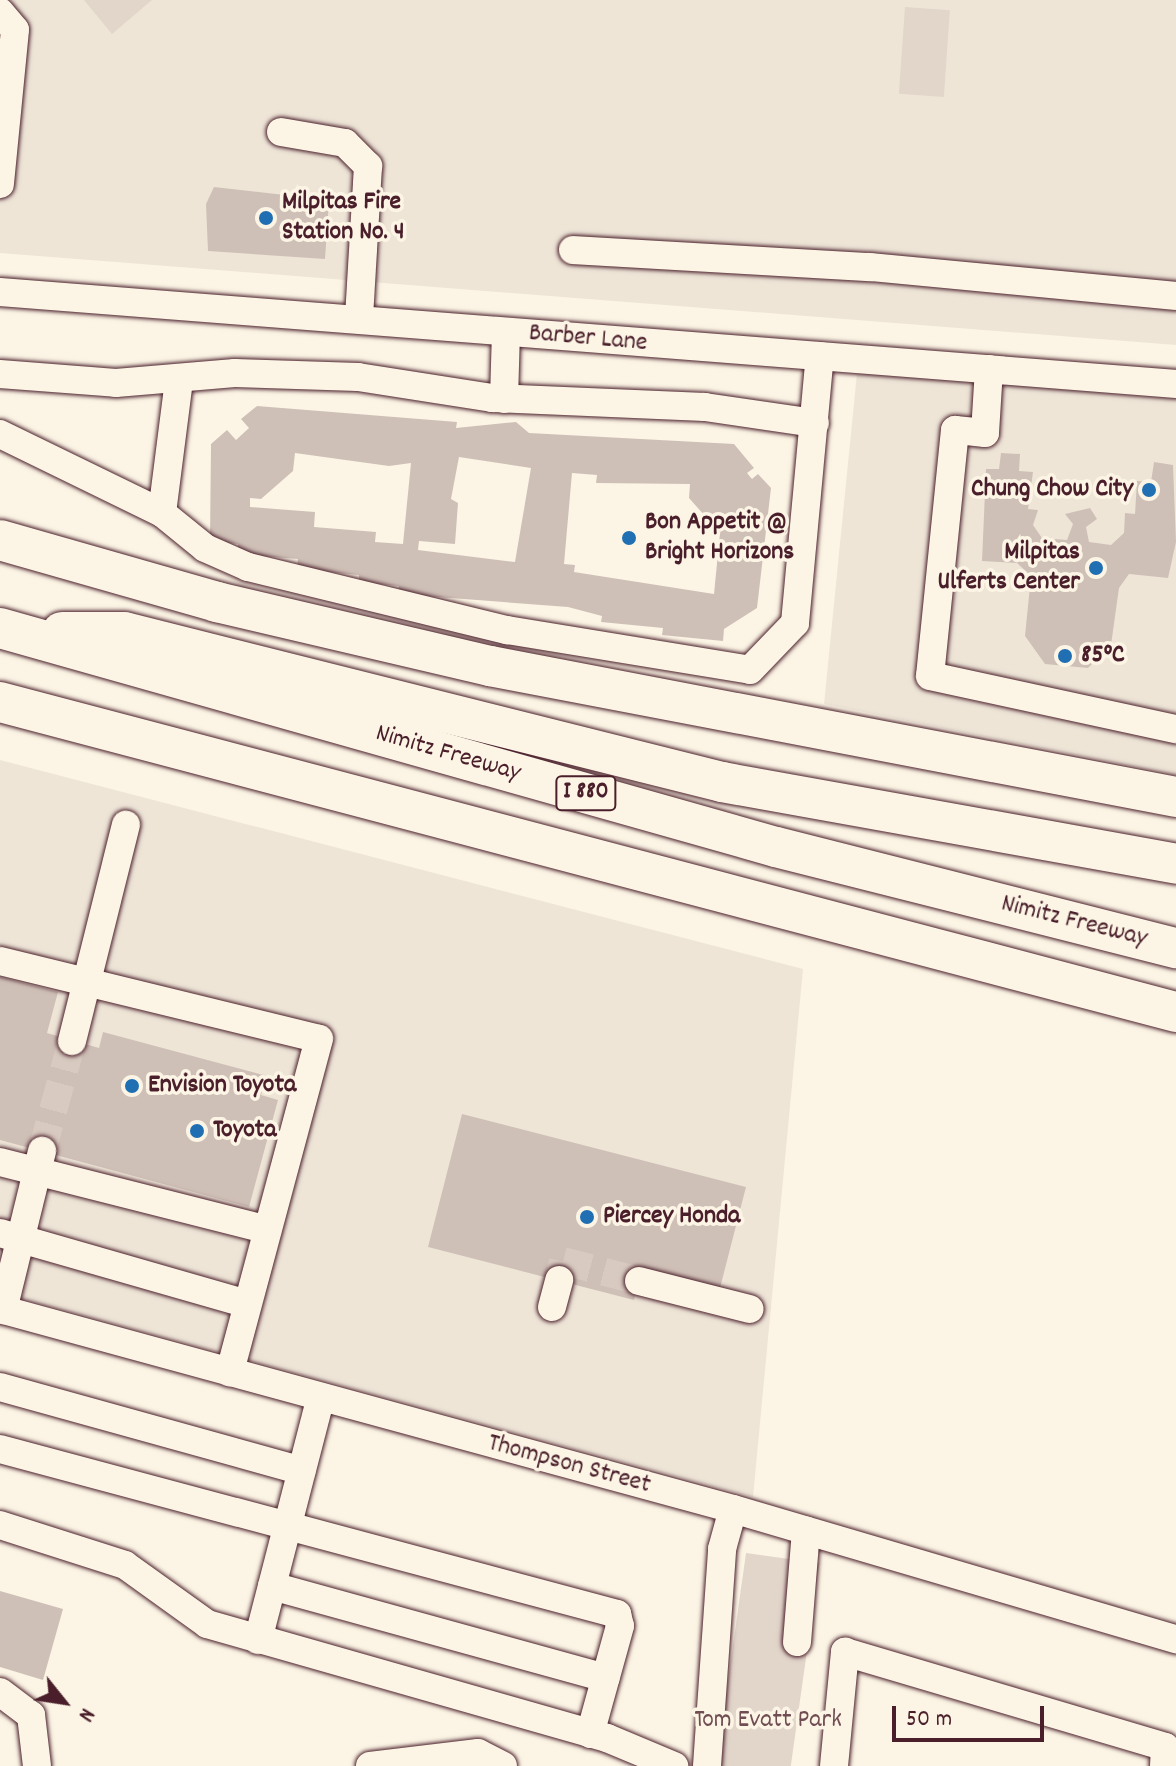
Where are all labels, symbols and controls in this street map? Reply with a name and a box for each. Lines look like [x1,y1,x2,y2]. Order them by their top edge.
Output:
place label: Milpitas Fire Station No. 4 [282,187,405,248]
marker: Milpitas Fire Station No. 4 [257,209,275,227]
street label: Barber Lane [527,318,649,360]
place label: Chung Chow City [971,474,1133,506]
marker: Chung Chow City [1140,481,1158,499]
place label: Bon Appetit @ Bright Horizons [645,507,794,568]
marker: Bon Appetit @ Bright Horizons [620,529,638,547]
place label: Milpitas Ulferts Center [938,537,1080,598]
marker: Milpitas Ulferts Center [1087,559,1105,577]
place label: 85°C [1081,640,1125,672]
marker: 85°C [1056,647,1074,665]
street label: Nimitz Freeway [372,718,524,790]
road number: I 880 [554,773,618,813]
street label: Nimitz Freeway [998,889,1150,955]
place label: Envision Toyota [148,1070,296,1102]
marker: Envision Toyota [123,1077,141,1095]
place label: Toyota [213,1115,277,1147]
marker: Toyota [188,1122,206,1140]
place label: Piercey Honda [603,1201,740,1233]
marker: Piercey Honda [578,1208,596,1226]
street label: Thompson Street [484,1428,654,1502]
north arrow [24,1662,104,1742]
scale bar [896,1690,1048,1740]
text: N [69,1702,101,1727]
text: 50 m [906,1703,952,1737]
park label: Tom Evatt Park [694,1705,842,1737]

